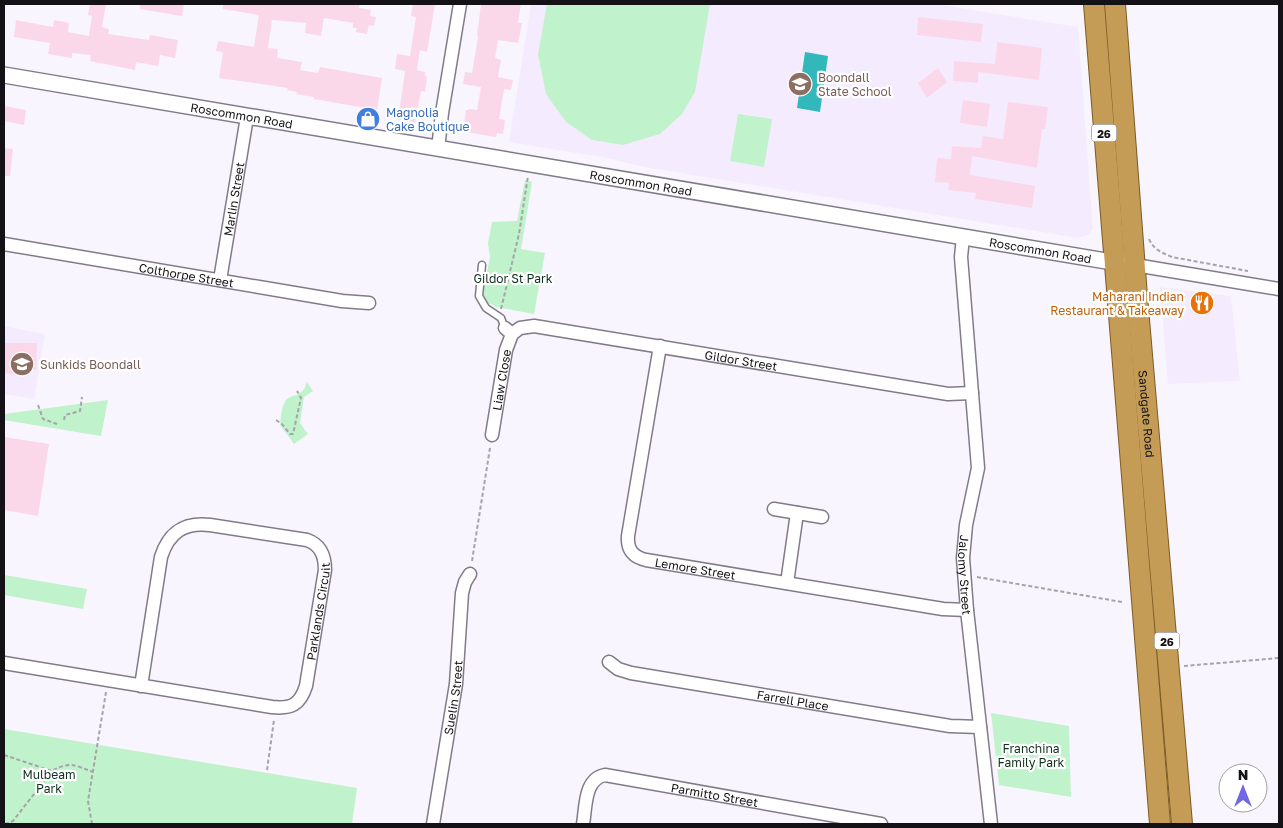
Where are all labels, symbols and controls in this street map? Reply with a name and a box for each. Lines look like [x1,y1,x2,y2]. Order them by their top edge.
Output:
place label: Boondall State School [818,70,892,99]
school or university icon: Boondall State School [787,71,813,97]
street label: Roscommon Road [189,99,294,131]
place label: Magnolia Cake Boutique [386,105,470,134]
shop icon: Magnolia Cake Boutique [355,106,381,132]
road number: 26 [1092,125,1116,142]
street label: Marlin Street [220,161,247,237]
street label: Roscommon Road [589,166,693,199]
street label: Roscommon Road [988,234,1093,266]
street label: Colthorpe Street [138,259,235,290]
park label: Gildor St Park [474,271,553,286]
place label: Maharani Indian Restaurant & Takeaway [1050,289,1184,318]
restaurant icon: Maharani Indian Restaurant & Takeaway [1189,290,1215,316]
street label: Gildor Street [704,347,779,373]
street label: Liaw Close [489,348,514,412]
school or university icon: Sunkids Boondall [9,351,35,377]
place label: Sunkids Boondall [40,357,141,372]
street label: Sandgate Road [1136,370,1158,458]
street label: Jalomy Street [955,534,975,616]
street label: Lemore Street [654,554,737,582]
street label: Parklands Circuit [303,562,333,661]
road number: 26 [1154,632,1180,649]
street label: Suelin Street [440,660,465,736]
street label: Farrell Place [756,687,830,713]
park label: Franchina Family Park [998,741,1065,770]
north arrow [1218,763,1268,813]
text: N [1238,766,1248,783]
park label: Mulbeam Park [22,767,76,796]
street label: Parmitto Street [670,779,760,810]

